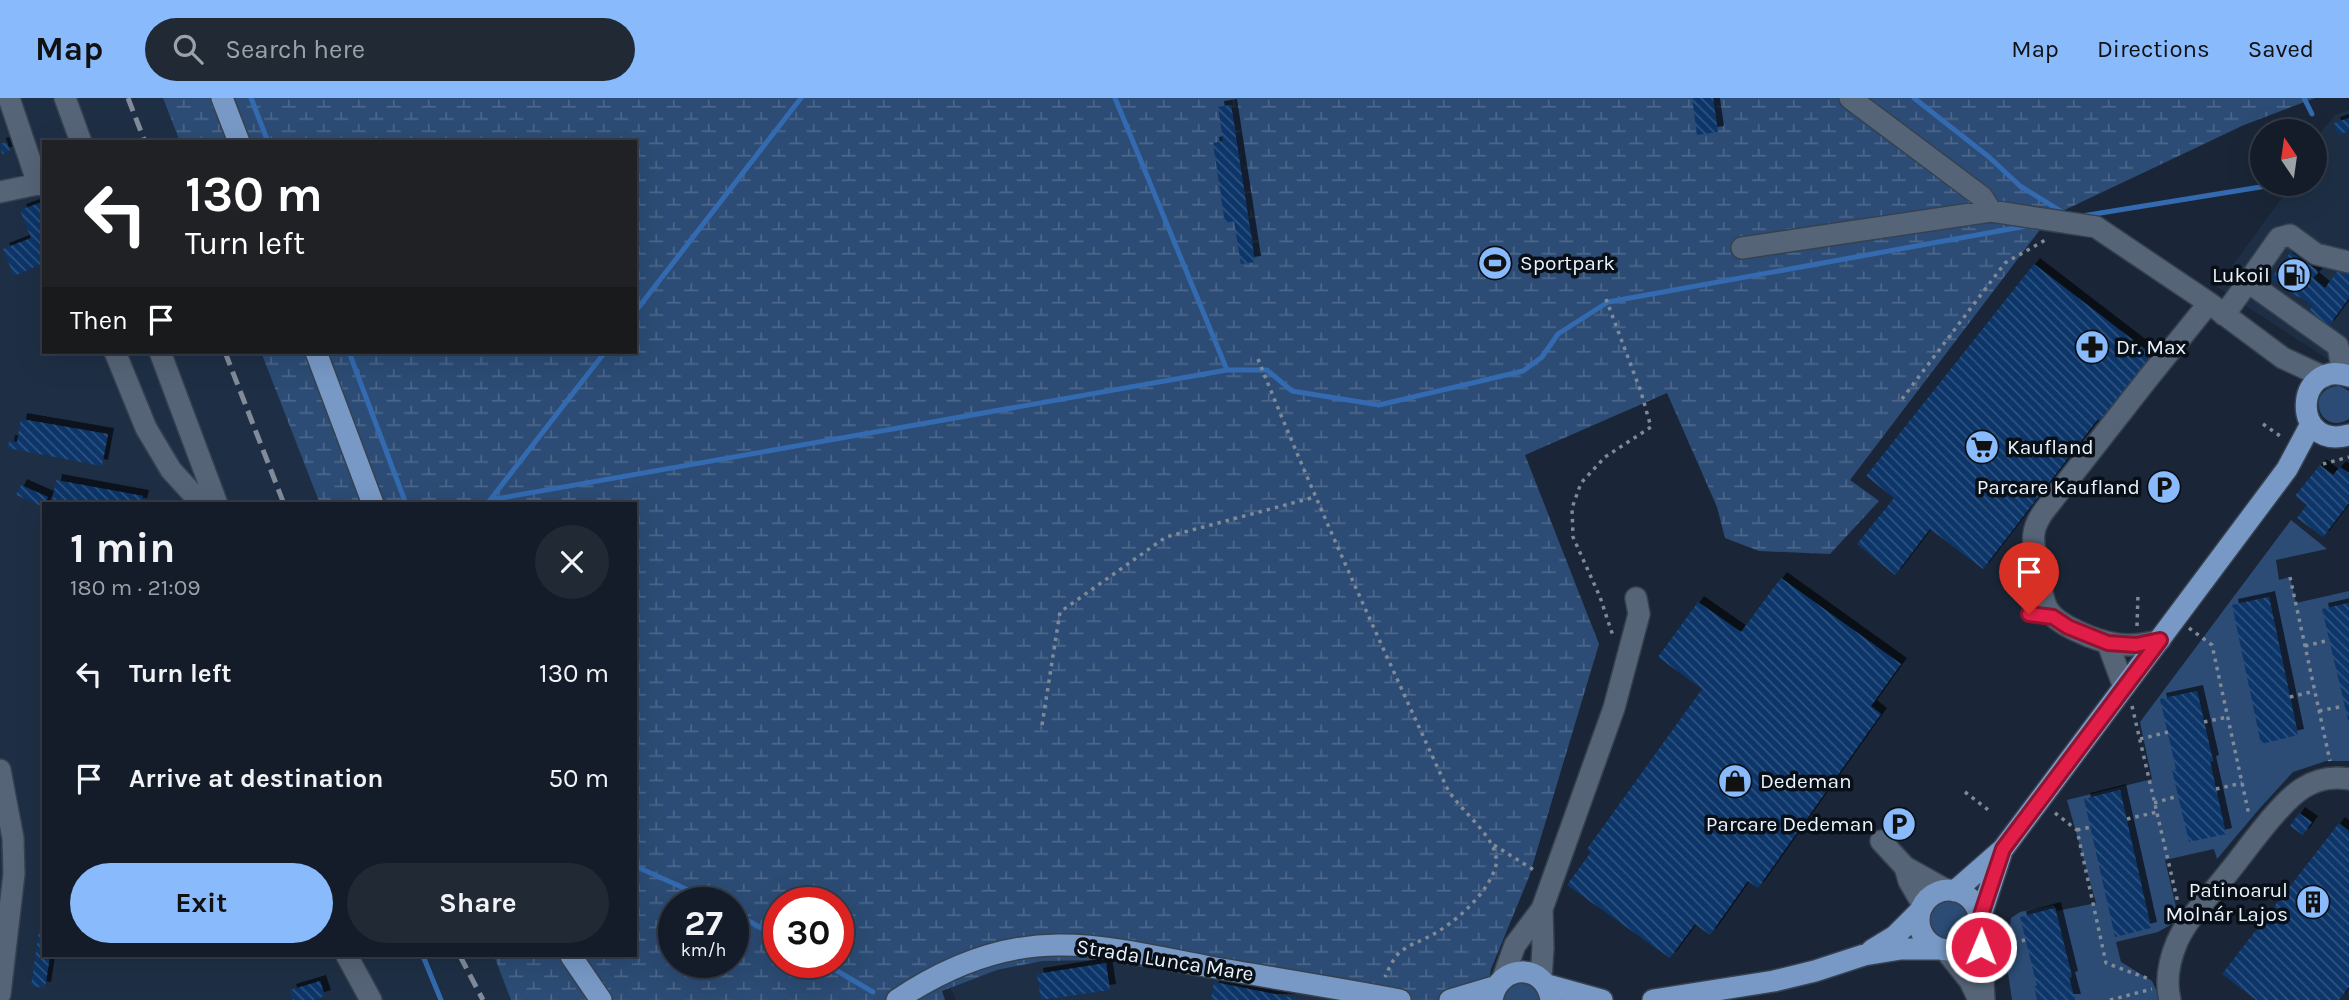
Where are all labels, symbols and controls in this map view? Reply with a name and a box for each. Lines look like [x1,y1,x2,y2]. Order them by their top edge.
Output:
search box [145,18,635,81]
text: Map [35,30,103,68]
icon: search [169,30,207,68]
text: Search here [225,34,365,65]
text: Map [2011,35,2059,63]
text: Directions [2097,35,2210,63]
text: Saved [2248,35,2314,63]
north arrow [2250,119,2328,196]
map controls [2250,119,2327,196]
text: 130 m [185,166,323,223]
icon: left [70,168,161,259]
text: Turn left [185,225,305,262]
sports icon: Sportpark [1476,244,1514,282]
place label: Sportpark [1520,251,1615,275]
fuel station icon: Lukoil [2275,256,2313,294]
place label: Lukoil [2212,263,2270,287]
icon: arrive [142,301,180,339]
text: Then [70,305,128,336]
pharmacy icon: Dr. Max [2073,328,2111,366]
place label: Dr. Max [2116,335,2187,359]
supermarket icon: Kaufland [1963,428,2001,466]
place label: Kaufland [2007,435,2094,459]
parking icon: Parcare Kaufland [2145,468,2183,506]
place label: Parcare Kaufland [1977,475,2140,499]
text: 1 min [70,523,175,573]
button: close [535,525,609,599]
pin [1999,542,2059,614]
icon: arrive [2010,553,2048,591]
text: 180 m · 21:09 [70,574,201,601]
icon: left [70,655,108,693]
text: Turn left [129,658,231,689]
text: 130 m [539,658,609,689]
icon: arrive [70,760,108,798]
shop icon: Dedeman [1716,762,1754,800]
text: Arrive at destination [129,763,383,794]
text: 50 m [548,763,609,794]
place label: Dedeman [1760,769,1852,793]
parking icon: Parcare Dedeman [1880,805,1918,843]
place label: Parcare Dedeman [1706,812,1874,836]
button: Exit [70,863,333,943]
button: Share [347,863,609,943]
place label: Patinoarul Molnár Lajos [2166,878,2288,926]
building icon: Patinoarul Molnár Lajos [2294,883,2332,921]
speed limit sign: 30 [763,887,854,978]
text: 27 [684,903,723,944]
position arrow [1944,910,2018,984]
street label: Strada Lunca Mare [1075,934,1255,986]
text: km/h [681,939,726,961]

